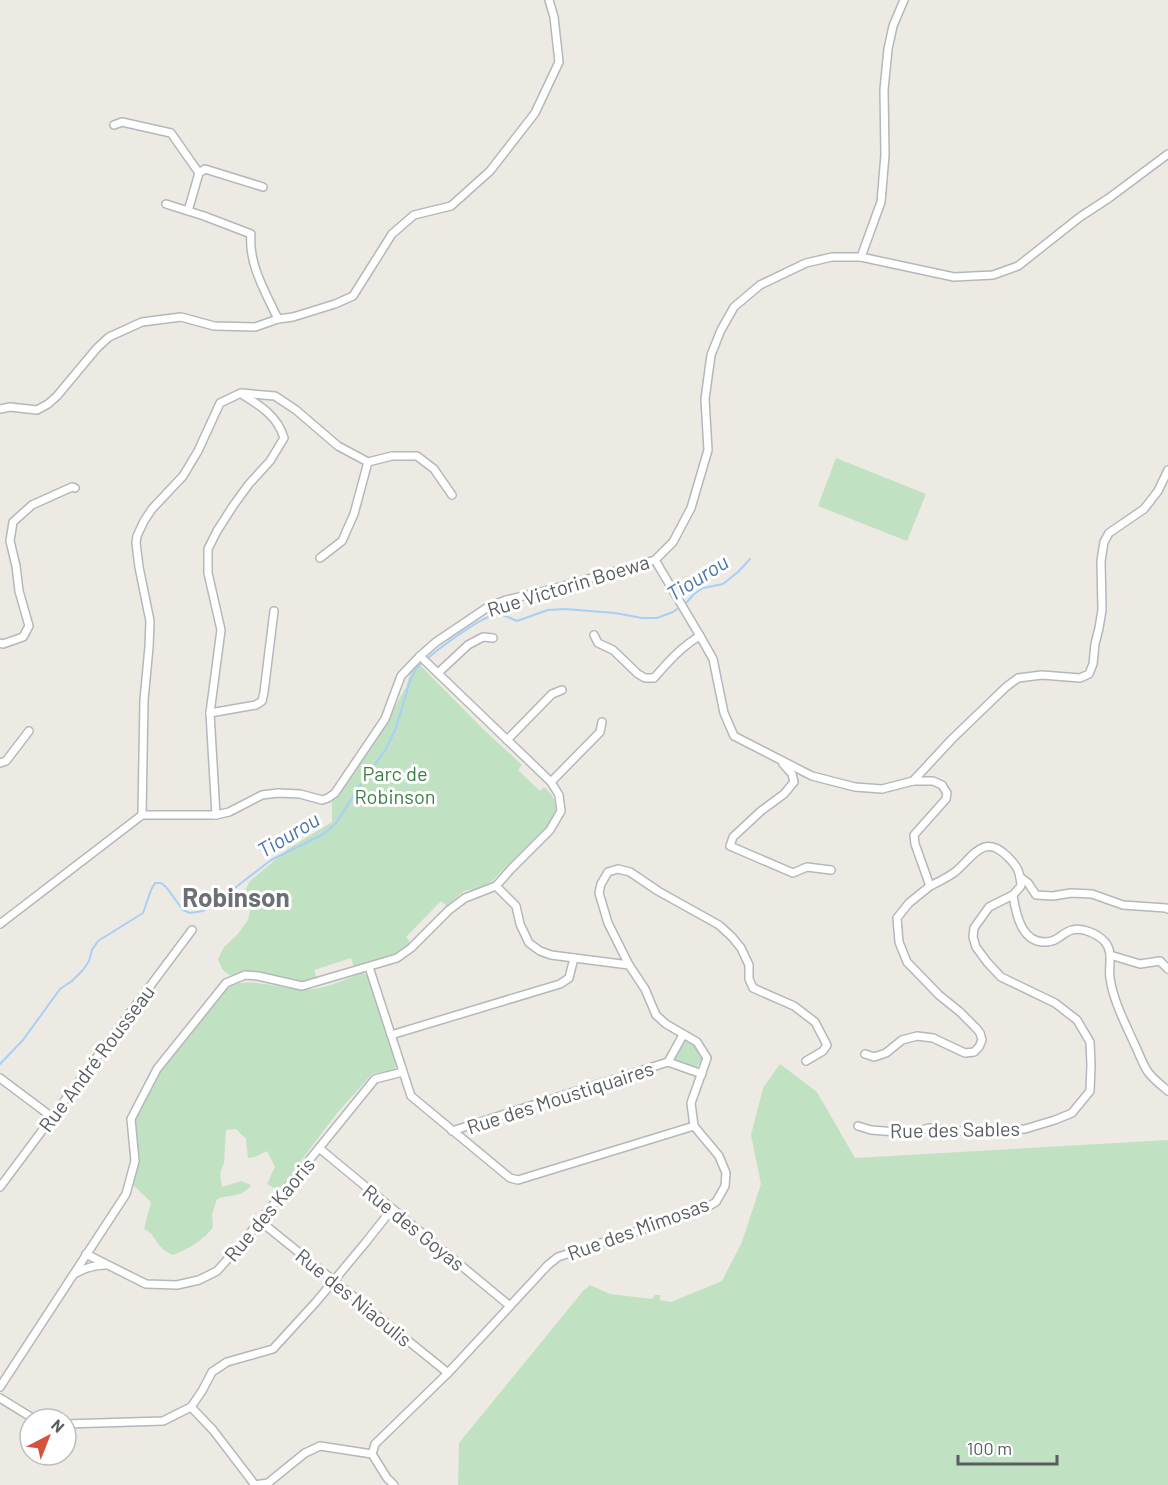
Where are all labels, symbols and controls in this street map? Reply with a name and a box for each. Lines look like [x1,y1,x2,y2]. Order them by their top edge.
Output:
water label: Tiourou [662,548,732,606]
street label: Rue Victorin Boewa [484,549,652,621]
park label: Parc de Robinson [354,761,436,808]
water label: Tiourou [252,806,324,862]
district label: Robinson [182,881,290,912]
street label: Rue André Rousseau [33,980,159,1136]
street label: Rue des Moustiquaires [464,1055,656,1139]
street label: Rue des Sables [890,1116,1020,1142]
street label: Rue des Kaoris [219,1152,319,1266]
street label: Rue des Goyas [358,1179,470,1275]
street label: Rue des Mimosas [564,1191,712,1265]
street label: Rue des Niaoulis [291,1243,417,1351]
north arrow [18,1407,78,1467]
text: N [48,1415,69,1436]
scale bar [958,1428,1057,1466]
text: 100 m [967,1437,1012,1459]

